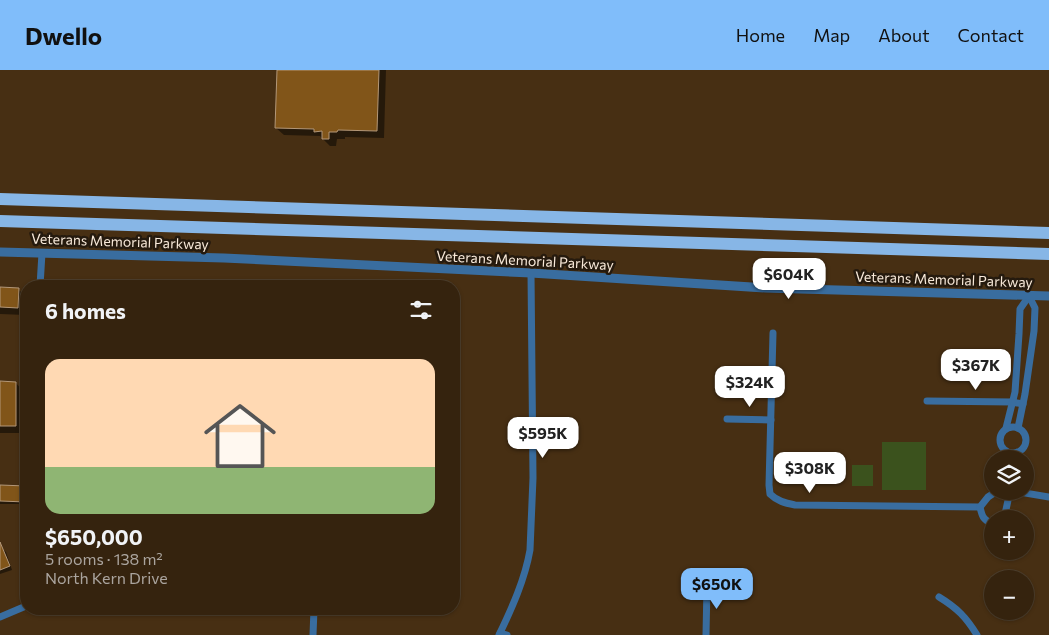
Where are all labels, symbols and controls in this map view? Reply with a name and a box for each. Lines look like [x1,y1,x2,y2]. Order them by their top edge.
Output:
text: Dwello [25,21,102,50]
text: Home [736,24,785,46]
text: Map [813,24,850,46]
text: About [878,24,930,46]
text: Contact [958,24,1024,46]
street label: Veterans Memorial Parkway [31,229,209,253]
street label: Veterans Memorial Parkway [436,247,614,273]
pin: $604K [754,258,824,300]
text: $604K [764,264,814,283]
street label: Veterans Memorial Parkway [855,267,1033,291]
icon: filters [407,296,435,324]
text: 6 homes [45,298,126,323]
pin: $367K [941,348,1011,391]
text: $367K [952,355,1000,374]
pin: $324K [715,366,785,408]
text: $324K [726,372,774,391]
icon: home [195,391,285,481]
pin: $595K [508,416,578,459]
text: $595K [519,423,567,442]
map controls [984,450,1034,620]
button: layers [984,450,1034,500]
pin: $308K [775,452,845,494]
text: $308K [785,458,835,477]
button: + [984,510,1034,560]
text: $650,000 [45,524,143,549]
text: 5 rooms · 138 m² [45,549,163,568]
text: North Kern Drive [45,568,168,587]
pin: $650K [682,568,752,610]
button: − [984,570,1034,620]
text: $650K [692,574,742,593]

